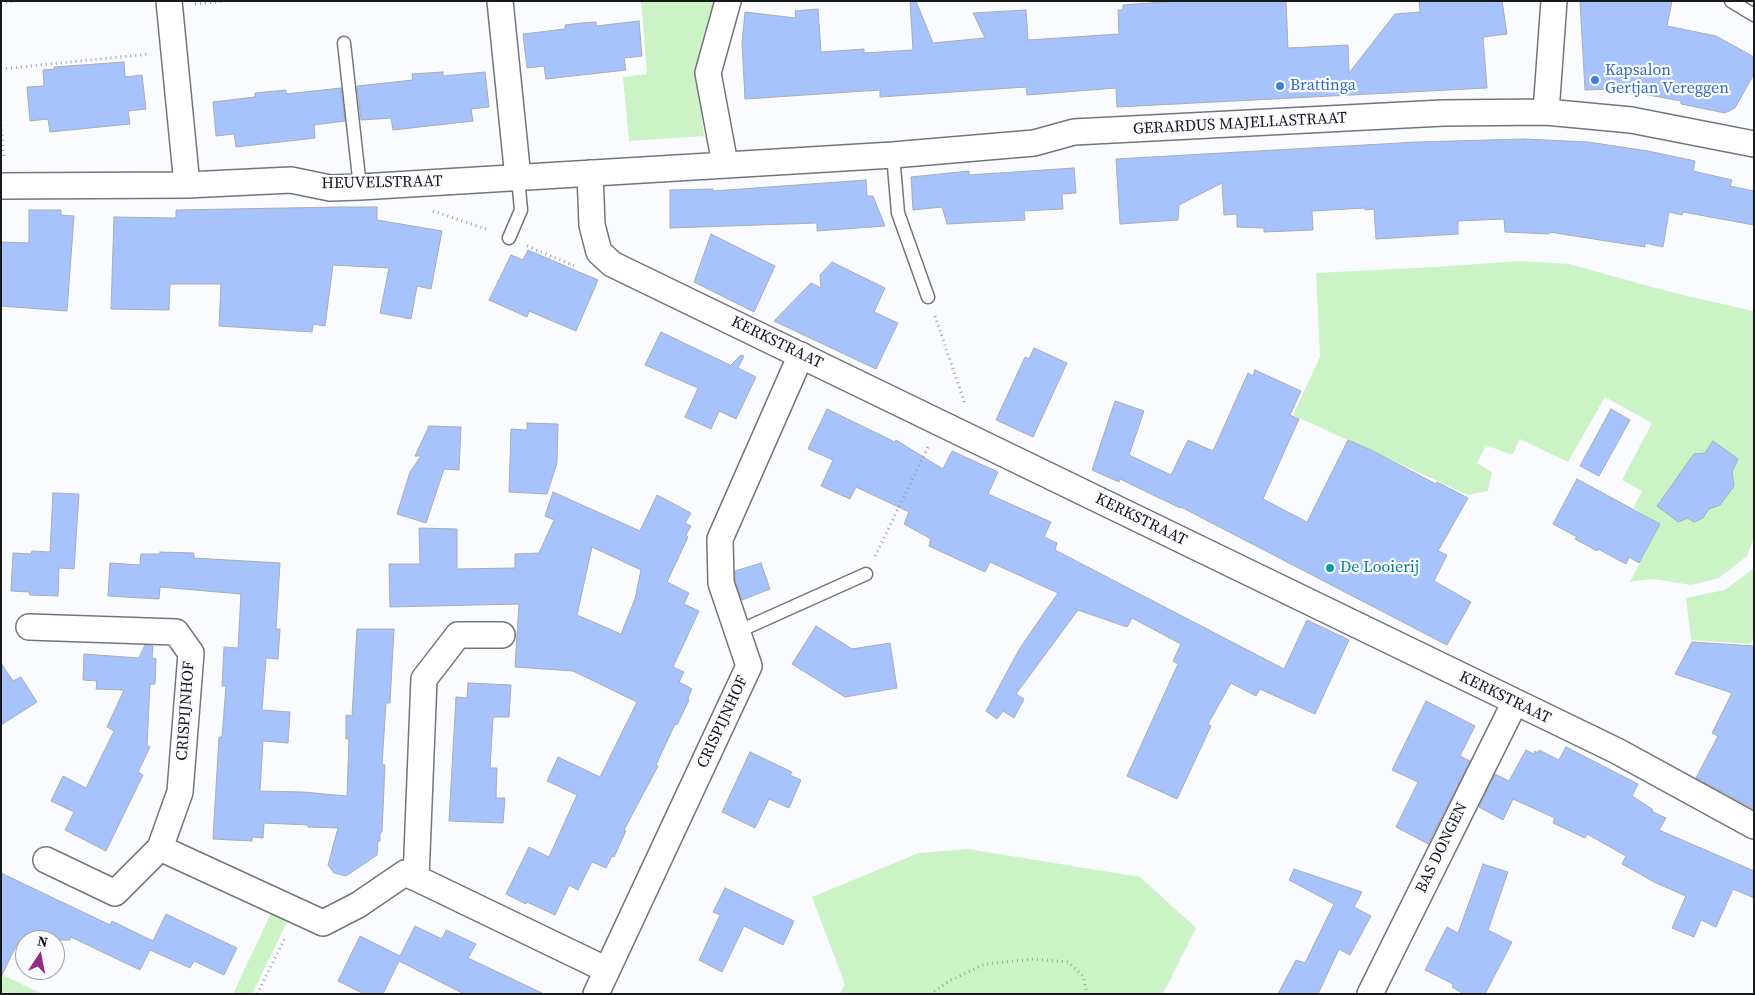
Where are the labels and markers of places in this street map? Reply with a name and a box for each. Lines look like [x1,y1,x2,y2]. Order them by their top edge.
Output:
place label: Kapsalon Gertjan Vereggen [1605,61,1729,99]
marker: Kapsalon Gertjan Vereggen [1589,74,1601,86]
place label: Brattinga [1290,76,1356,96]
marker: Brattinga [1274,80,1286,92]
place label: De Looierij [1340,558,1419,578]
marker: De Looierij [1324,562,1336,574]

